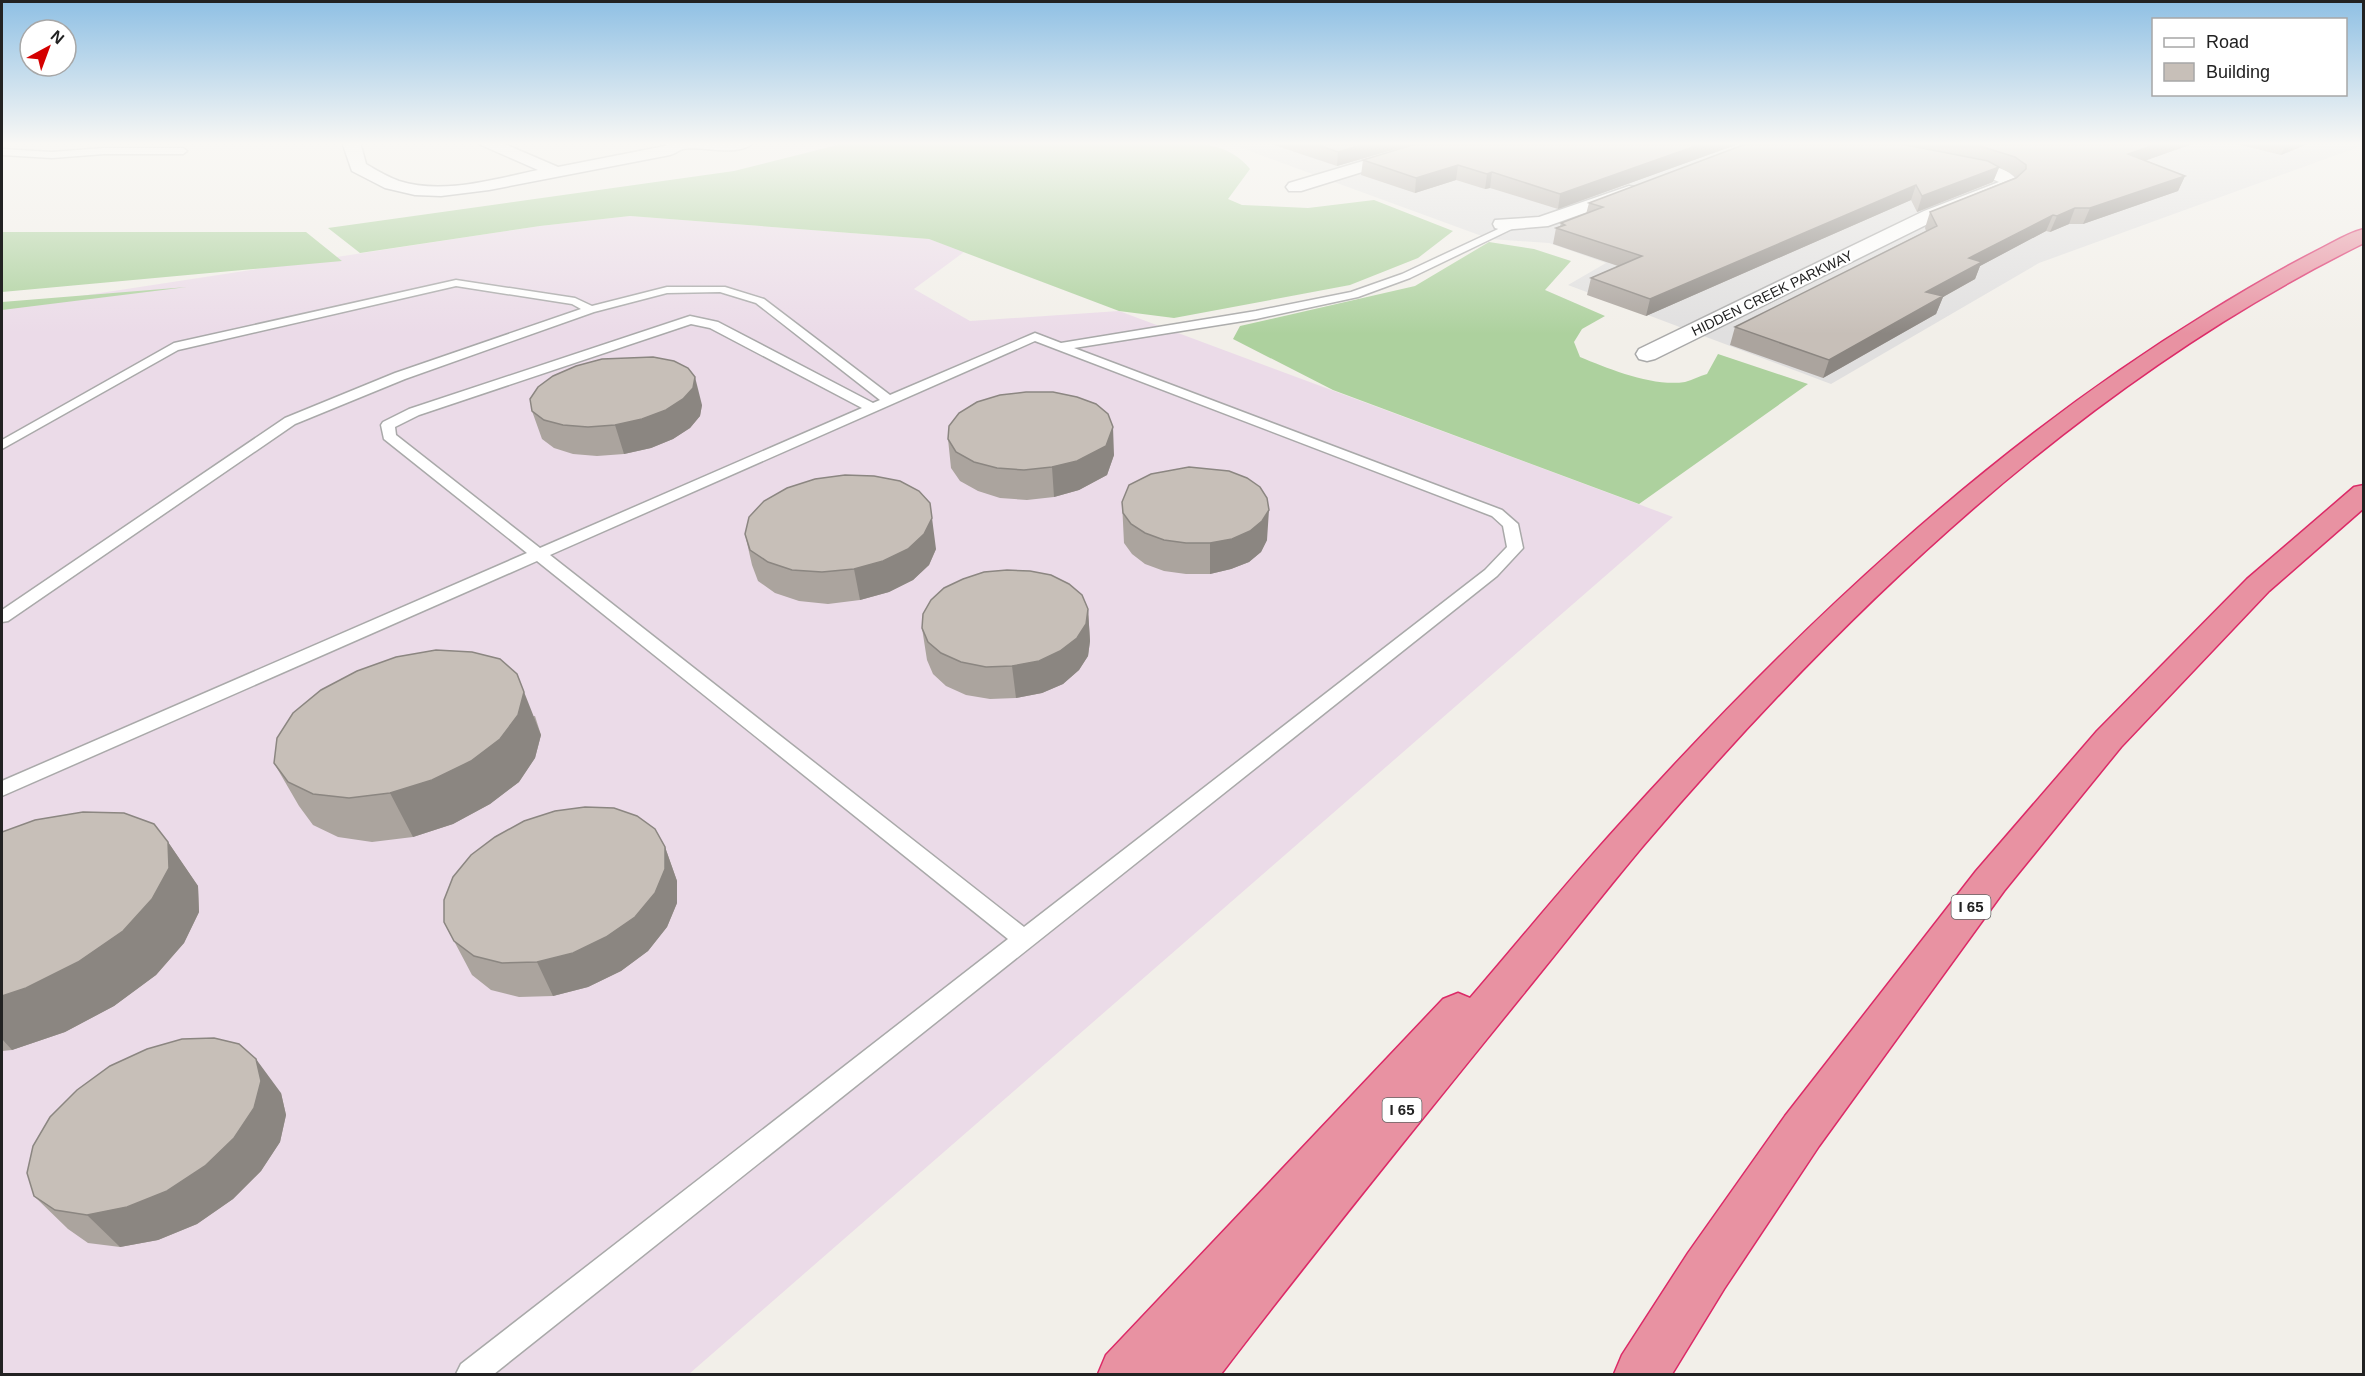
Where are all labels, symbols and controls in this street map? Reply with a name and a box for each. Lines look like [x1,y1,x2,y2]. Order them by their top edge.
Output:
north arrow [18,18,78,78]
legend [2152,18,2347,96]
text: N [48,27,67,47]
text: Road [2206,32,2249,52]
text: Building [2206,62,2270,82]
street label: HIDDEN CREEK PARKWAY [1689,247,1856,339]
road number: I 65 [1952,895,1990,919]
road number: I 65 [1382,1098,1422,1122]

